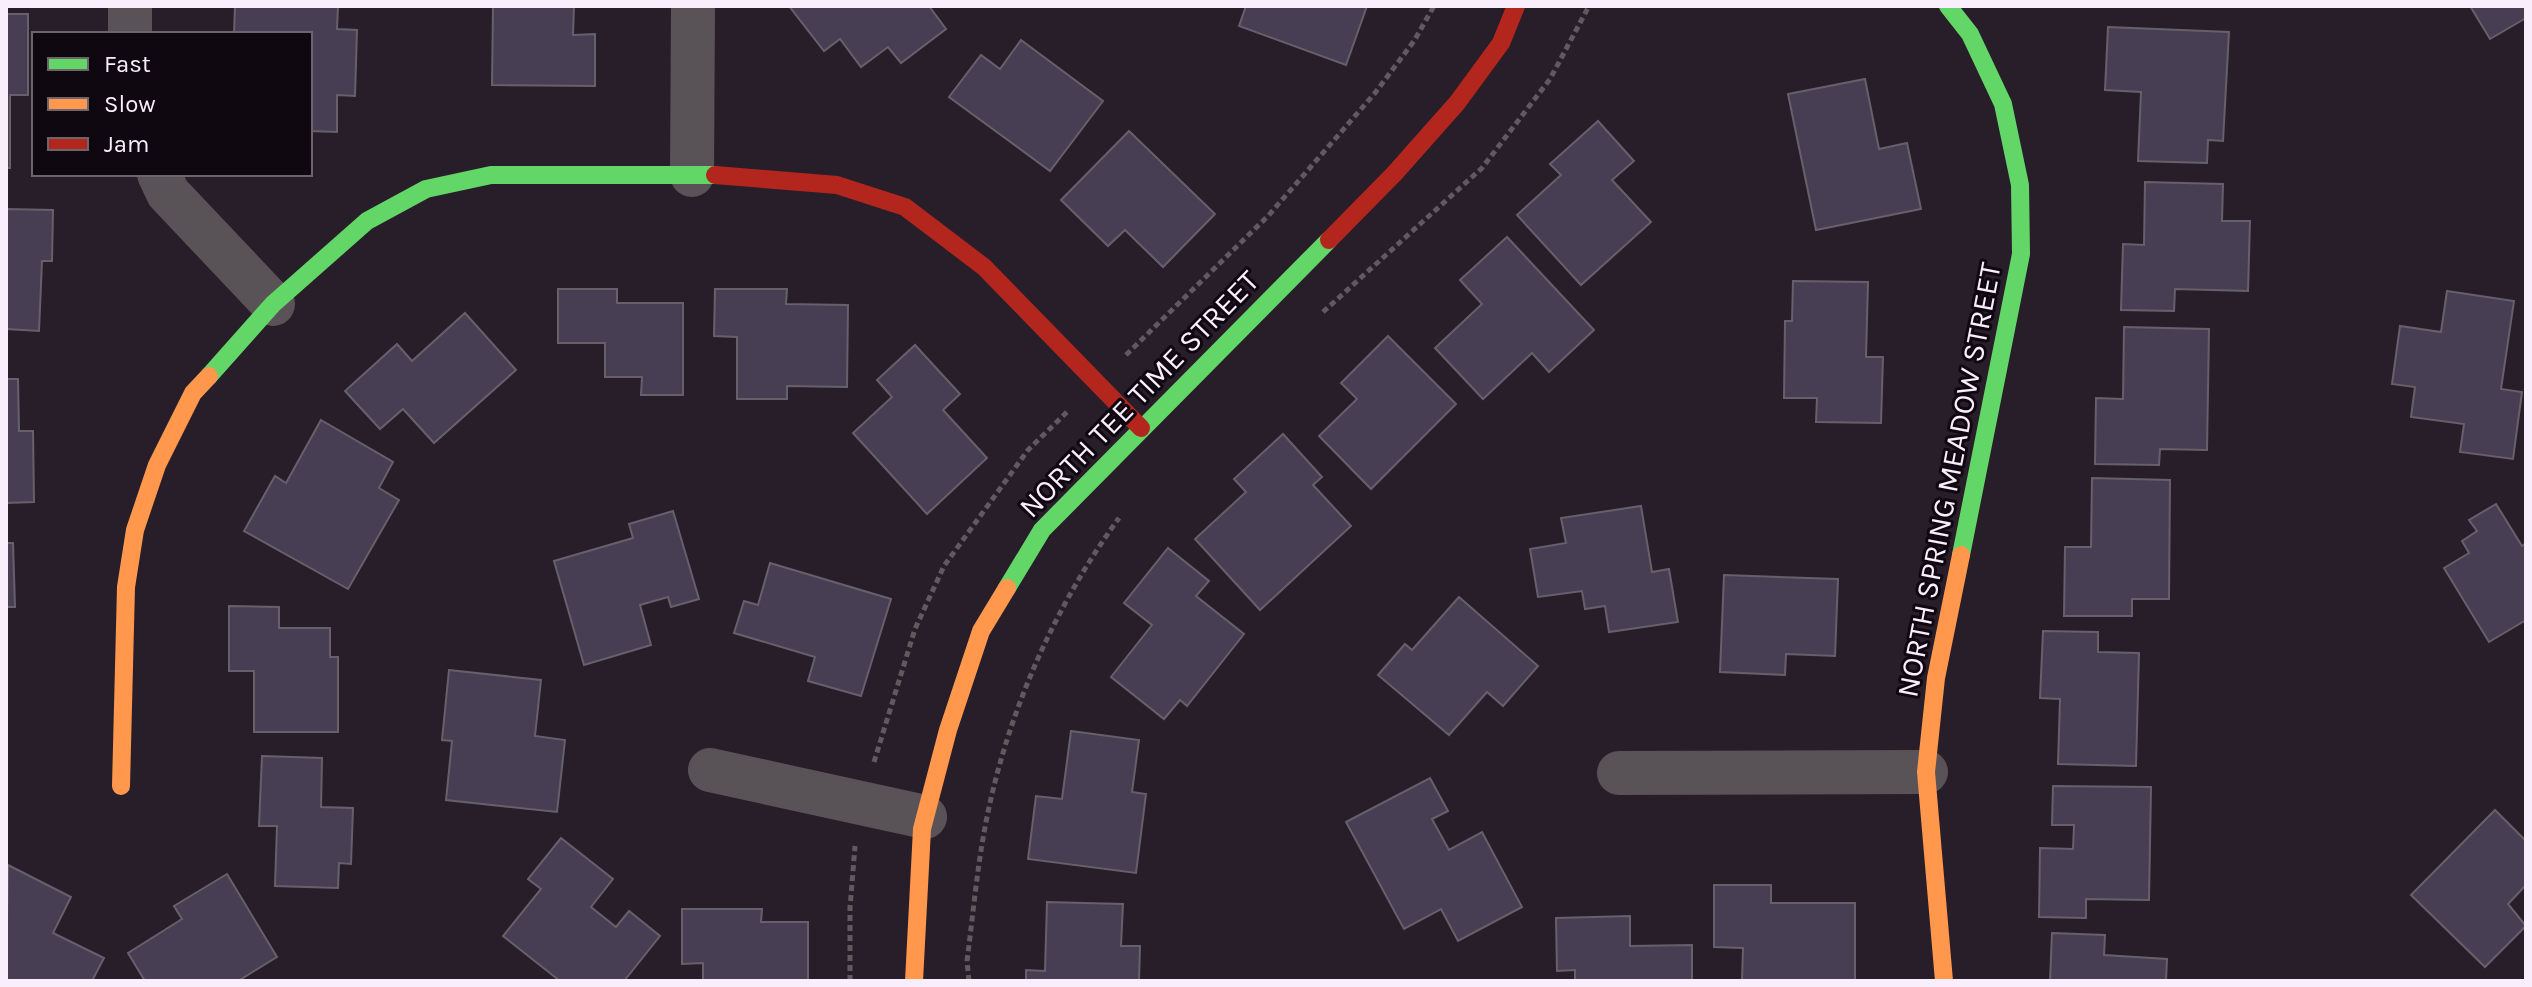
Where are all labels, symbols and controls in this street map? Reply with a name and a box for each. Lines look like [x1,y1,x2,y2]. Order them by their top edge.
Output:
legend [32,32,312,176]
text: Fast [104,50,151,78]
text: Slow [104,90,156,118]
text: Jam [104,130,149,158]
street label: NORTH SPRING MEADOW STREET [1889,260,2009,700]
street label: NORTH TEE TIME STREET [1012,263,1266,525]

